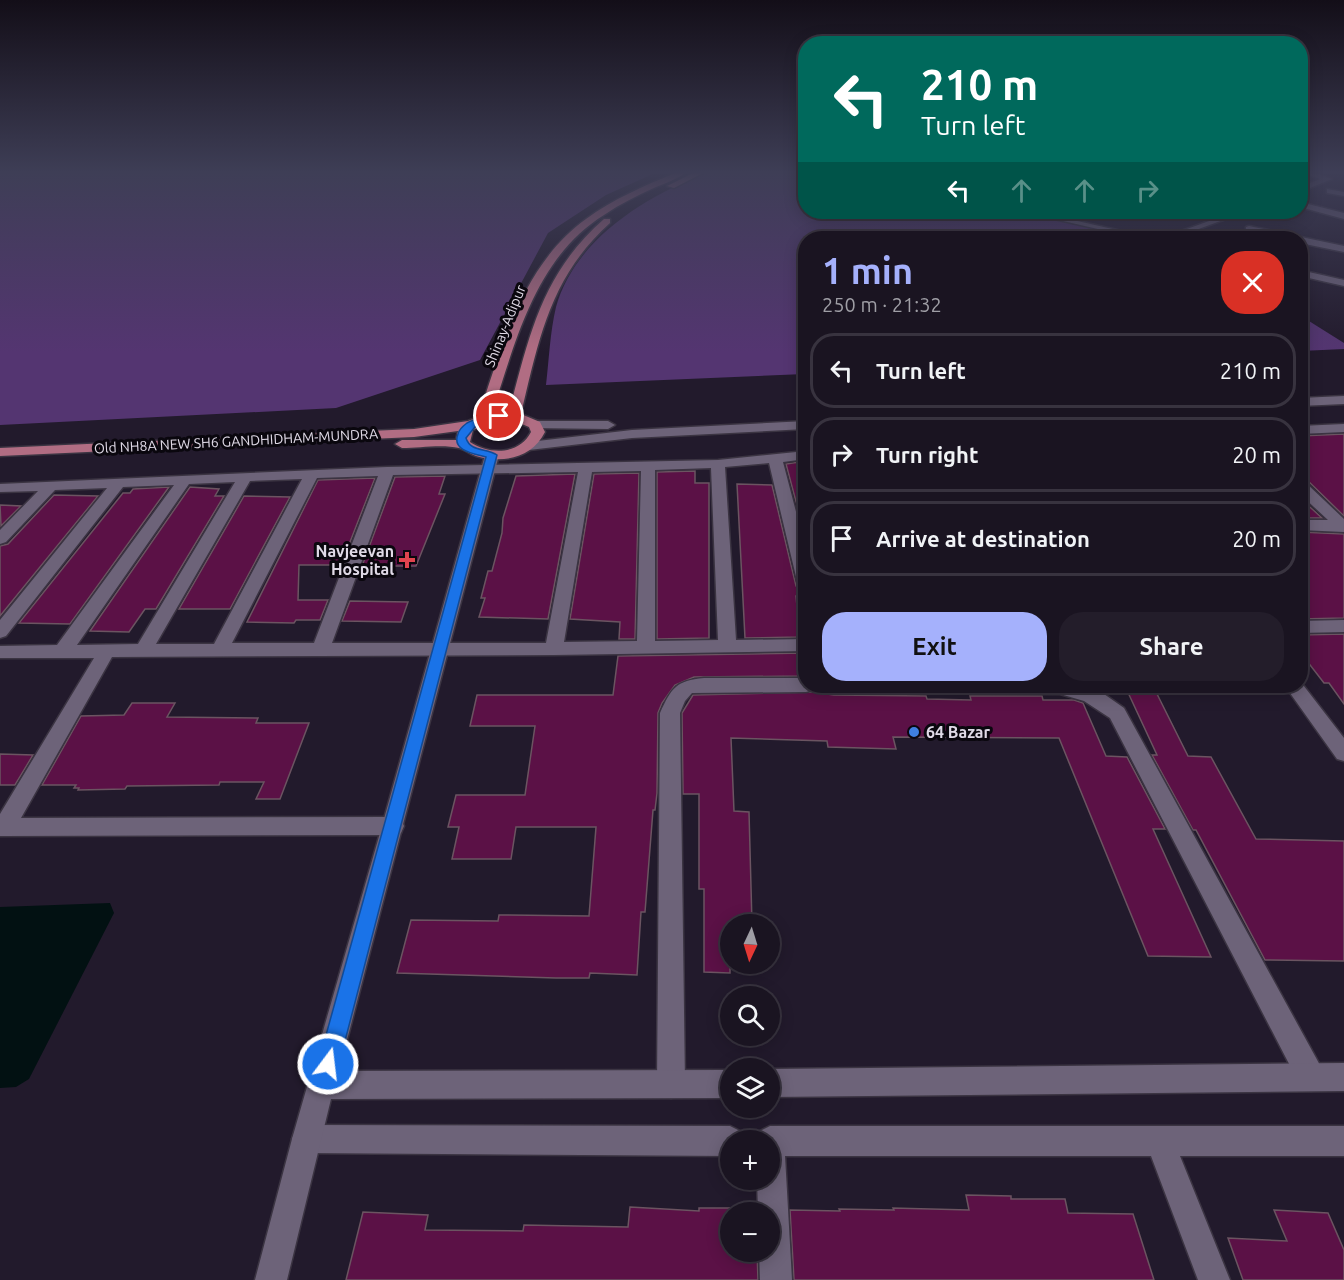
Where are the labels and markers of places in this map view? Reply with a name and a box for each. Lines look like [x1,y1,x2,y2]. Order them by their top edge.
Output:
pin [473,390,524,441]
place label: Navjeevan Hospital [316,542,394,578]
marker: Navjeevan Hospital [398,551,416,569]
place label: 64 Bazar [926,723,990,741]
marker: 64 Bazar [907,725,921,739]

